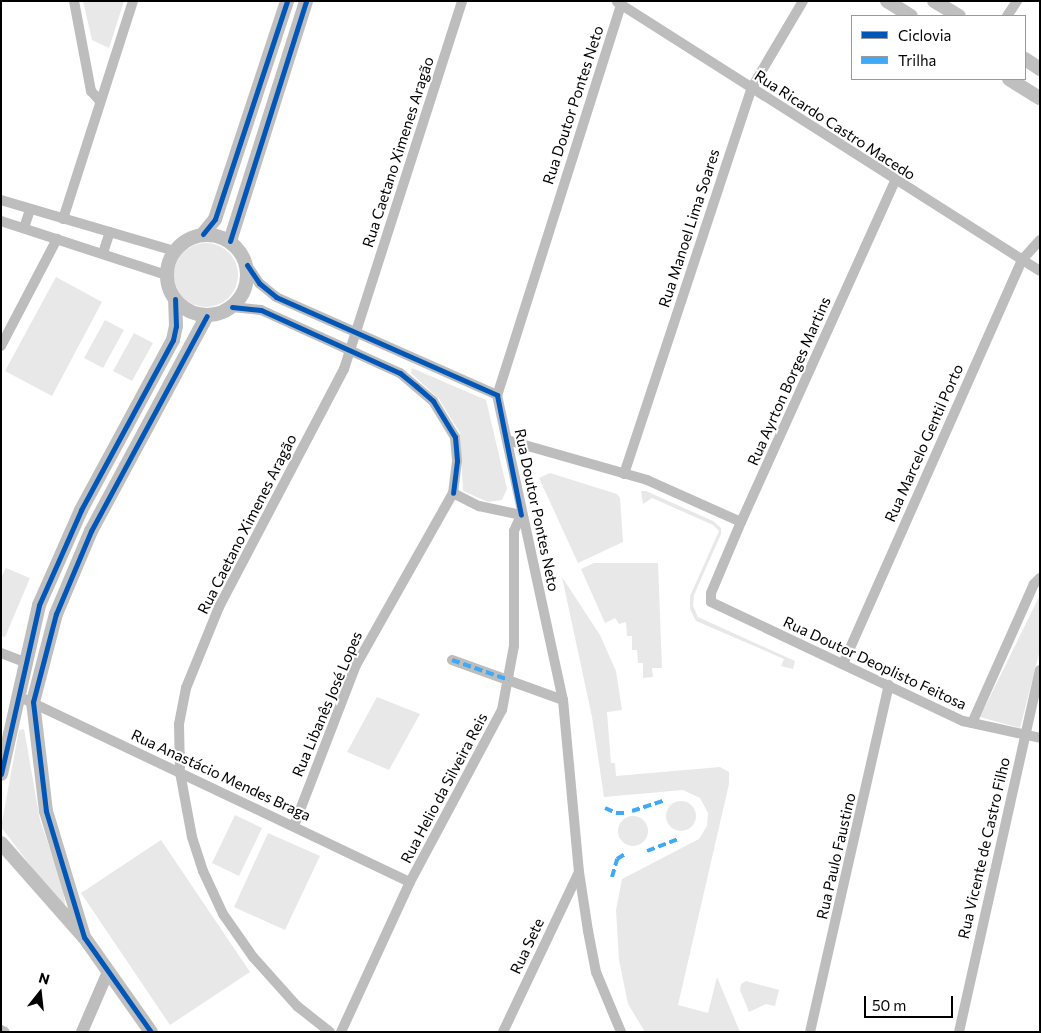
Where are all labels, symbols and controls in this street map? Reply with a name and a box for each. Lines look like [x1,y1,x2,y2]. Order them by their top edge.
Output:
legend [851,15,1026,80]
street label: Rua Doutor Pontes Neto [539,23,607,187]
text: Ciclovia [898,26,951,44]
text: Trilha [898,51,936,69]
street label: Rua Caetano Ximenes Aragão [359,54,437,250]
street label: Rua Ricardo Castro Macedo [751,66,919,184]
street label: Rua Manoel Lima Soares [655,146,723,310]
street label: Rua Ayrton Borges Martins [744,294,834,468]
street label: Rua Marcelo Gentil Porto [881,361,967,525]
street label: Rua Doutor Pontes Neto [511,427,563,593]
street label: Rua Caetano Ximenes Aragão [194,431,300,617]
street label: Rua Doutor Deoplisto Feitosa [781,613,969,713]
street label: Rua Libanês José Lopes [288,629,366,779]
street label: Rua Helio da Silveira Reis [397,710,491,866]
street label: Rua Anastácio Mendes Braga [128,725,314,825]
street label: Rua Vicente de Castro Filho [954,755,1014,941]
street label: Rua Paulo Faustino [813,791,859,921]
street label: Rua Sete [506,915,548,977]
north arrow [15,968,65,1018]
text: N [37,968,52,988]
scale bar [866,986,955,1018]
text: 50 m [872,996,906,1014]

